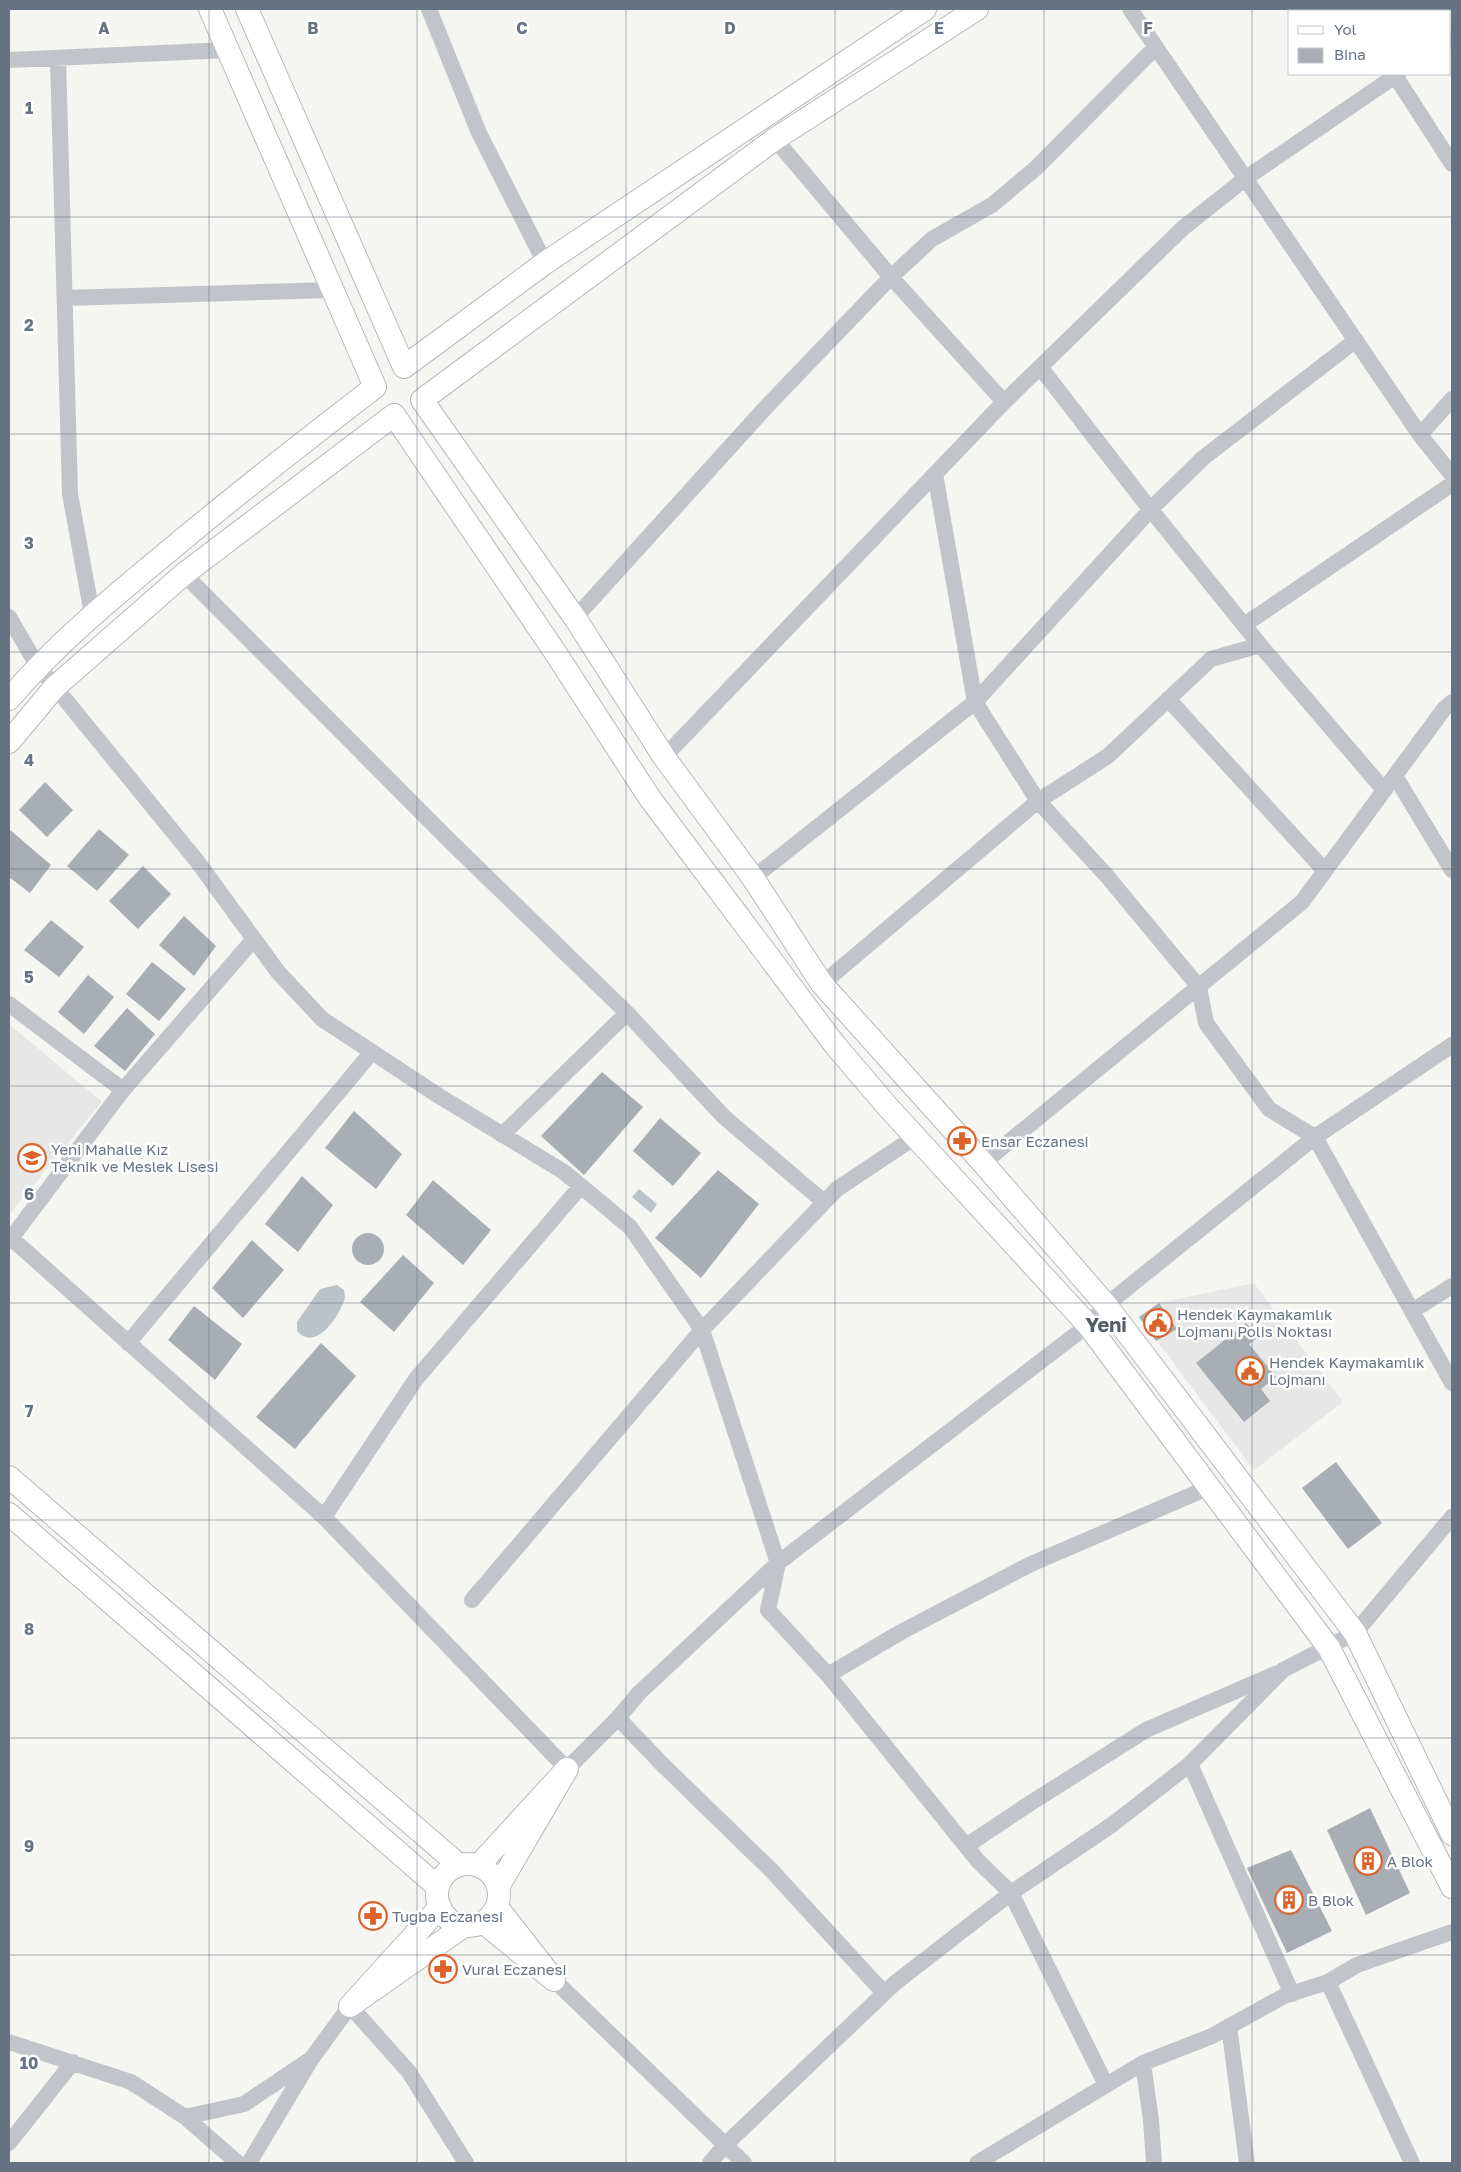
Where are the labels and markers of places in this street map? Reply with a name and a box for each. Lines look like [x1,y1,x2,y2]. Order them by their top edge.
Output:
pharmacy icon: Ensar Eczanesi [947,1126,977,1156]
place label: Ensar Eczanesi [981,1132,1089,1150]
place label: Yeni Mahalle Kız Teknik ve Meslek Lisesi [51,1140,218,1175]
school or university icon: Yeni Mahalle Kız Teknik ve Meslek Lisesi [17,1143,47,1173]
place label: Hendek Kaymakamlık Lojmanı Polis Noktası [1177,1305,1333,1340]
public building icon: Hendek Kaymakamlık Lojmanı Polis Noktası [1143,1308,1173,1338]
place label: Hendek Kaymakamlık Lojmanı [1269,1353,1425,1388]
public building icon: Hendek Kaymakamlık Lojmanı [1235,1356,1265,1386]
building icon: A Blok [1353,1846,1383,1876]
place label: A Blok [1387,1852,1434,1870]
building icon: B Blok [1274,1885,1304,1915]
place label: B Blok [1308,1891,1355,1909]
pharmacy icon: Tuğba Eczanesi [358,1901,388,1931]
place label: Tuğba Eczanesi [392,1907,503,1925]
pharmacy icon: Vural Eczanesi [428,1954,458,1984]
place label: Vural Eczanesi [462,1960,566,1978]

